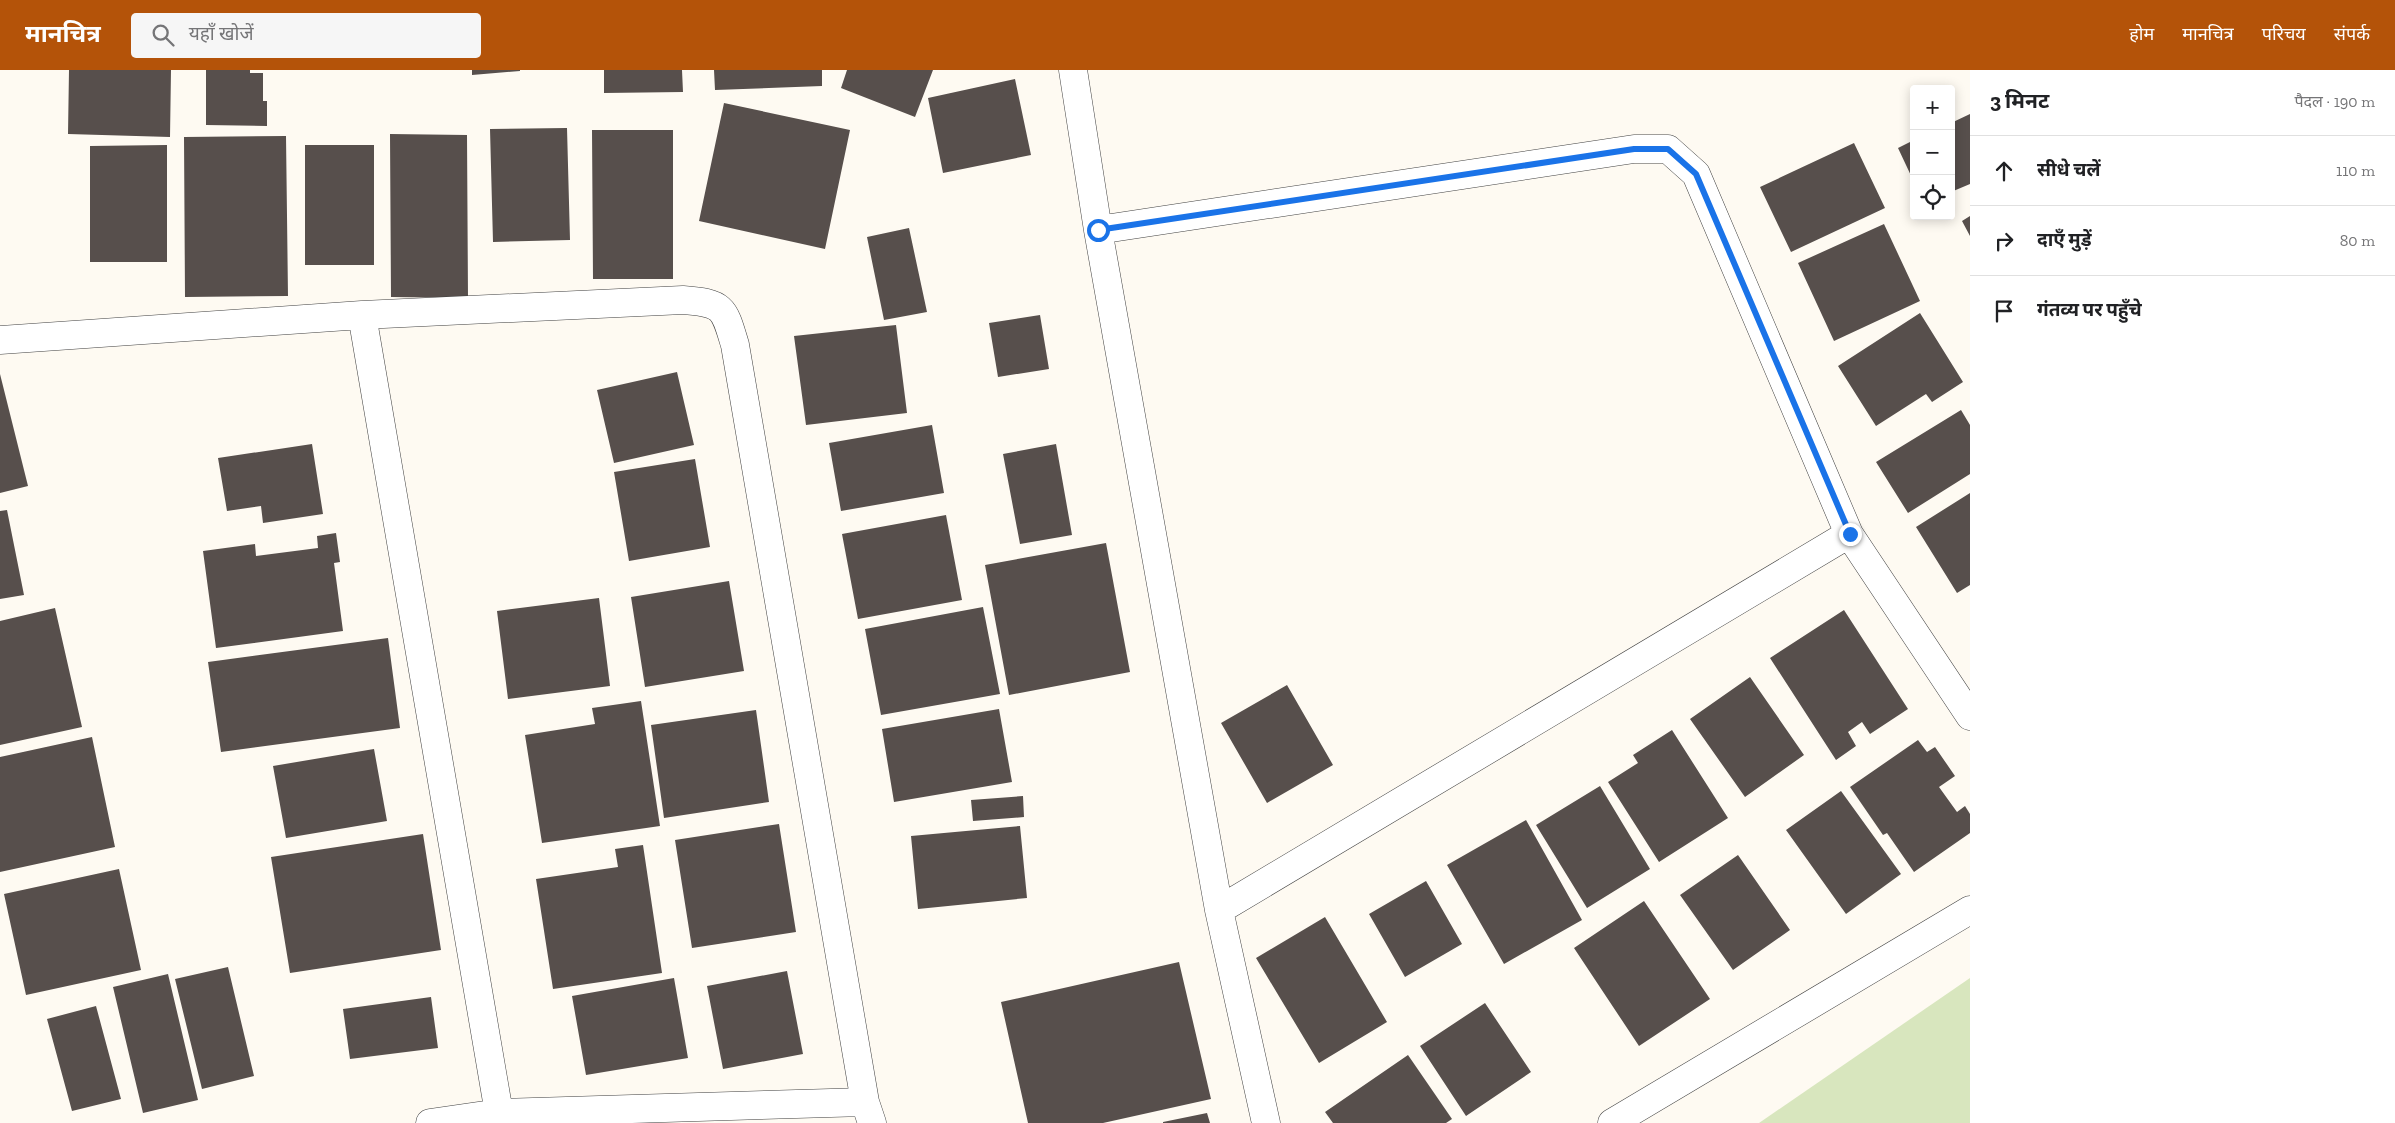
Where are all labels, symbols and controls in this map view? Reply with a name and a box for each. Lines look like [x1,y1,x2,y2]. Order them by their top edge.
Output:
search box [131,13,481,58]
text: मानचित्र [25,19,101,48]
icon: search [149,21,177,49]
text: यहाँ खोजें [189,22,254,45]
text: होम [2129,23,2154,45]
text: मानचित्र [2182,23,2234,45]
text: परिचय [2262,23,2306,45]
text: संपर्क [2334,23,2370,45]
map controls [1910,85,1955,220]
button: + [1910,85,1955,130]
text: 3 मिनट [1990,88,2049,113]
text: पैदल · 190 m [2294,92,2375,111]
button: − [1910,130,1955,175]
icon: ahead [1990,157,2018,185]
text: सीधे चलें [2037,158,2100,181]
text: 110 m [2336,161,2375,180]
button: locate [1910,175,1955,220]
route start [1087,219,1110,242]
icon: right [1990,227,2018,255]
text: दाएँ मुड़ें [2037,228,2092,251]
text: 80 m [2340,231,2375,250]
icon: arrive [1990,297,2018,325]
text: गंतव्य पर पहुँचे [2037,298,2142,321]
route end [1839,523,1862,546]

